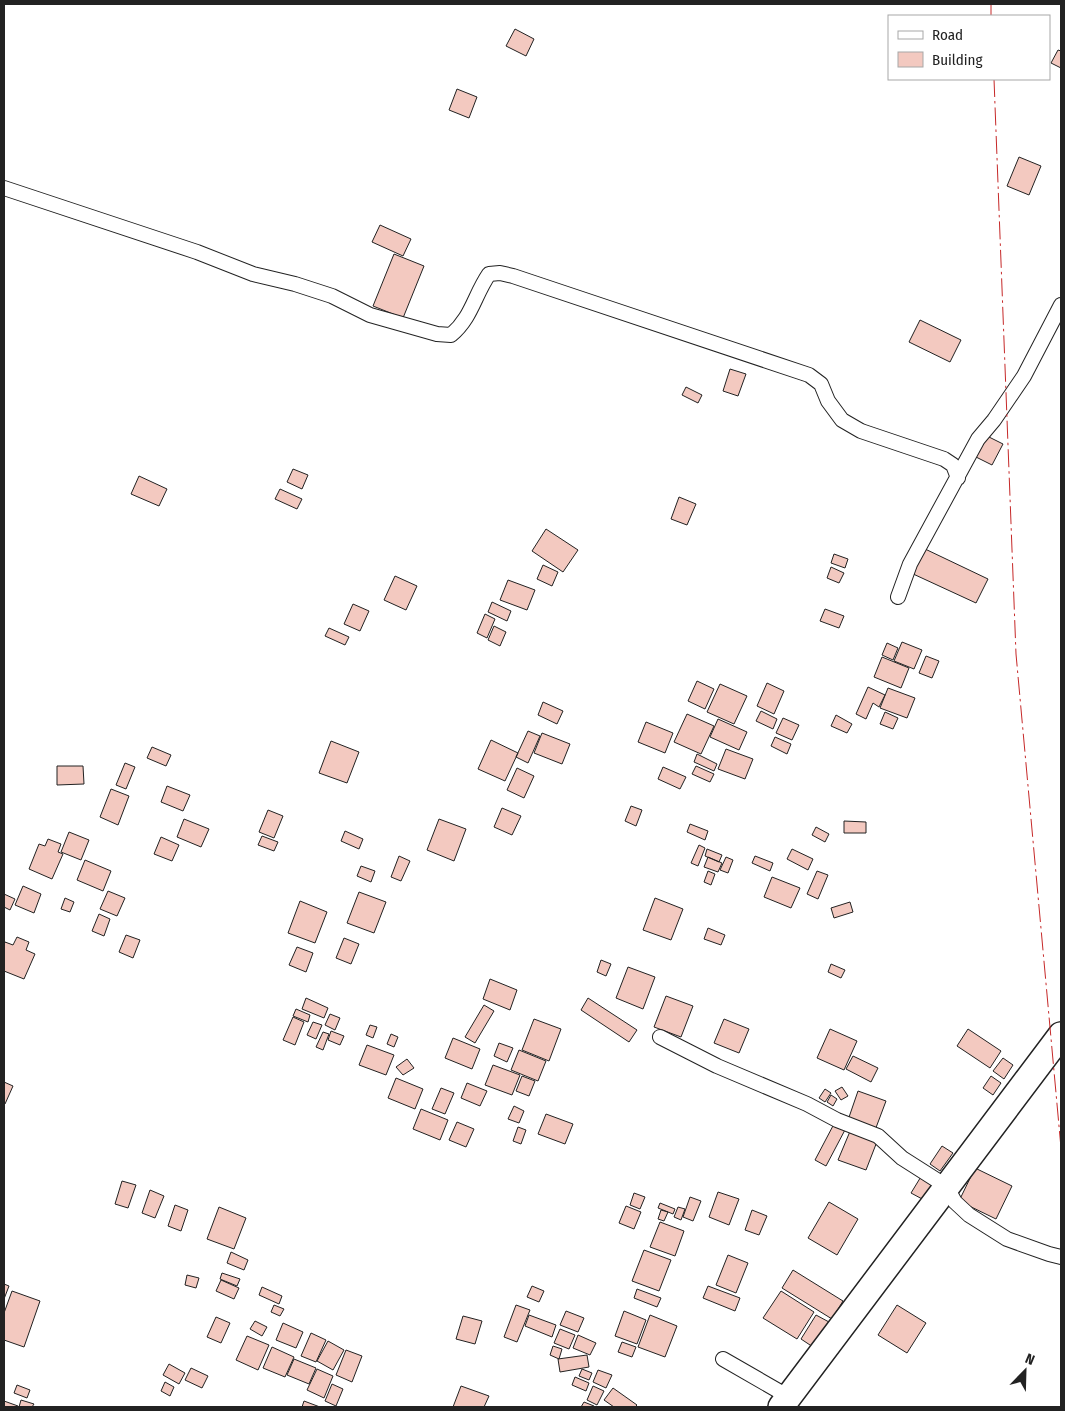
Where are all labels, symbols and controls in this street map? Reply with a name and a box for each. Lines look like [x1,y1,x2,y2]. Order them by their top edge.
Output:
legend [888,15,1050,80]
text: Road [932,26,963,44]
text: Building [932,51,983,69]
north arrow [1000,1346,1050,1396]
text: N [1023,1350,1037,1369]

